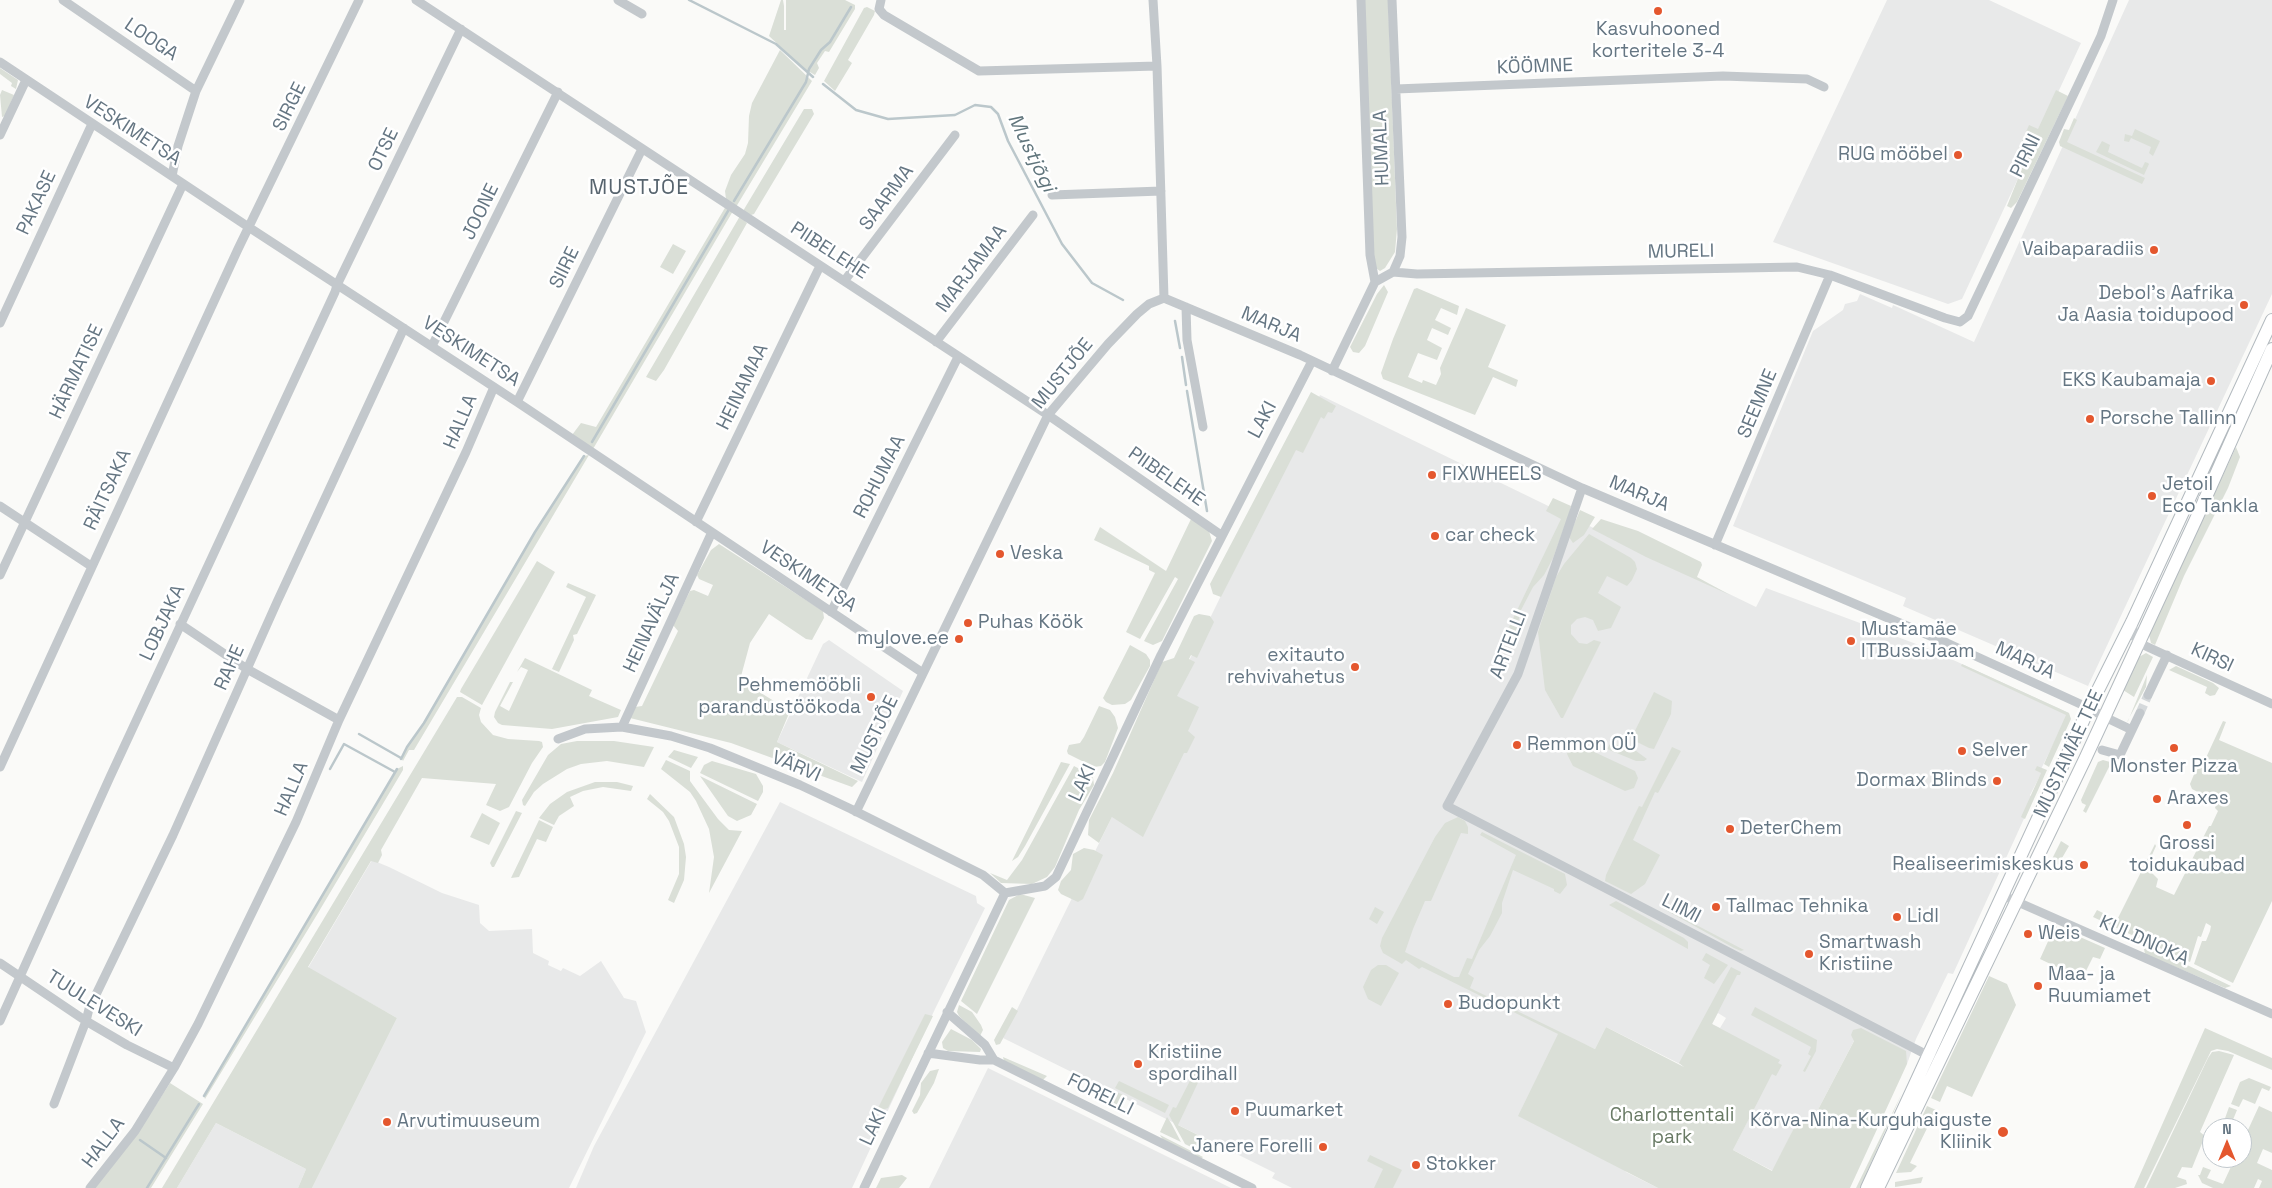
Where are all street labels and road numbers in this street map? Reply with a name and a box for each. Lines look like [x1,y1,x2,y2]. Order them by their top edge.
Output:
street label: LOOGA [120,14,182,66]
street label: KÖÖMNE [1497,54,1573,80]
street label: SIRGE [268,79,312,135]
street label: VESKIMETSA [79,91,185,171]
street label: HUMALA [1369,110,1395,186]
street label: OTSE [364,125,404,175]
street label: PIRNI [2006,131,2046,181]
street label: SAARMA [855,161,919,235]
street label: PAKASE [12,167,62,239]
street label: JOONE [458,180,504,244]
street label: PIIBELEHE [786,217,872,285]
street label: MARJAMAA [932,221,1012,317]
street label: MURELI [1647,240,1715,264]
street label: SIIRE [545,243,585,293]
street label: MARJA [1238,302,1304,348]
street label: VESKIMETSA [418,312,524,392]
street label: HÄRMATISE [45,321,109,423]
street label: MUSTJÕE [1028,334,1098,414]
street label: HEINAMAA [712,340,774,434]
street label: SEEMNE [1733,366,1783,442]
street label: HALLA [439,391,483,453]
street label: LAKI [1244,398,1282,442]
street label: ROHUMAA [849,432,911,522]
street label: PIIBELEHE [1123,442,1209,512]
street label: RÄITSAKA [79,446,137,534]
street label: MARJA [1606,471,1672,517]
street label: VESKIMETSA [755,536,861,618]
street label: HEINAVÄLJA [619,570,685,676]
street label: LOBJAKA [136,581,190,665]
street label: ARTELLI [1486,608,1532,682]
street label: MARJA [1992,637,2058,685]
street label: KIRSI [2187,638,2237,678]
street label: RAHE [210,642,250,694]
street label: MUSTAMÄE TEE [2029,686,2109,822]
street label: MUSTJÕE [846,692,904,778]
street label: VÄRVI [768,747,824,787]
street label: HALLA [270,758,314,820]
street label: LAKI [1065,761,1101,805]
street label: LIIMI [1658,890,1704,928]
street label: KULDNOKA [2095,911,2193,971]
street label: TUULEVESKI [42,966,146,1042]
street label: FORELLI [1063,1069,1137,1121]
street label: LAKI [856,1105,892,1149]
street label: HALLA [78,1113,130,1173]

